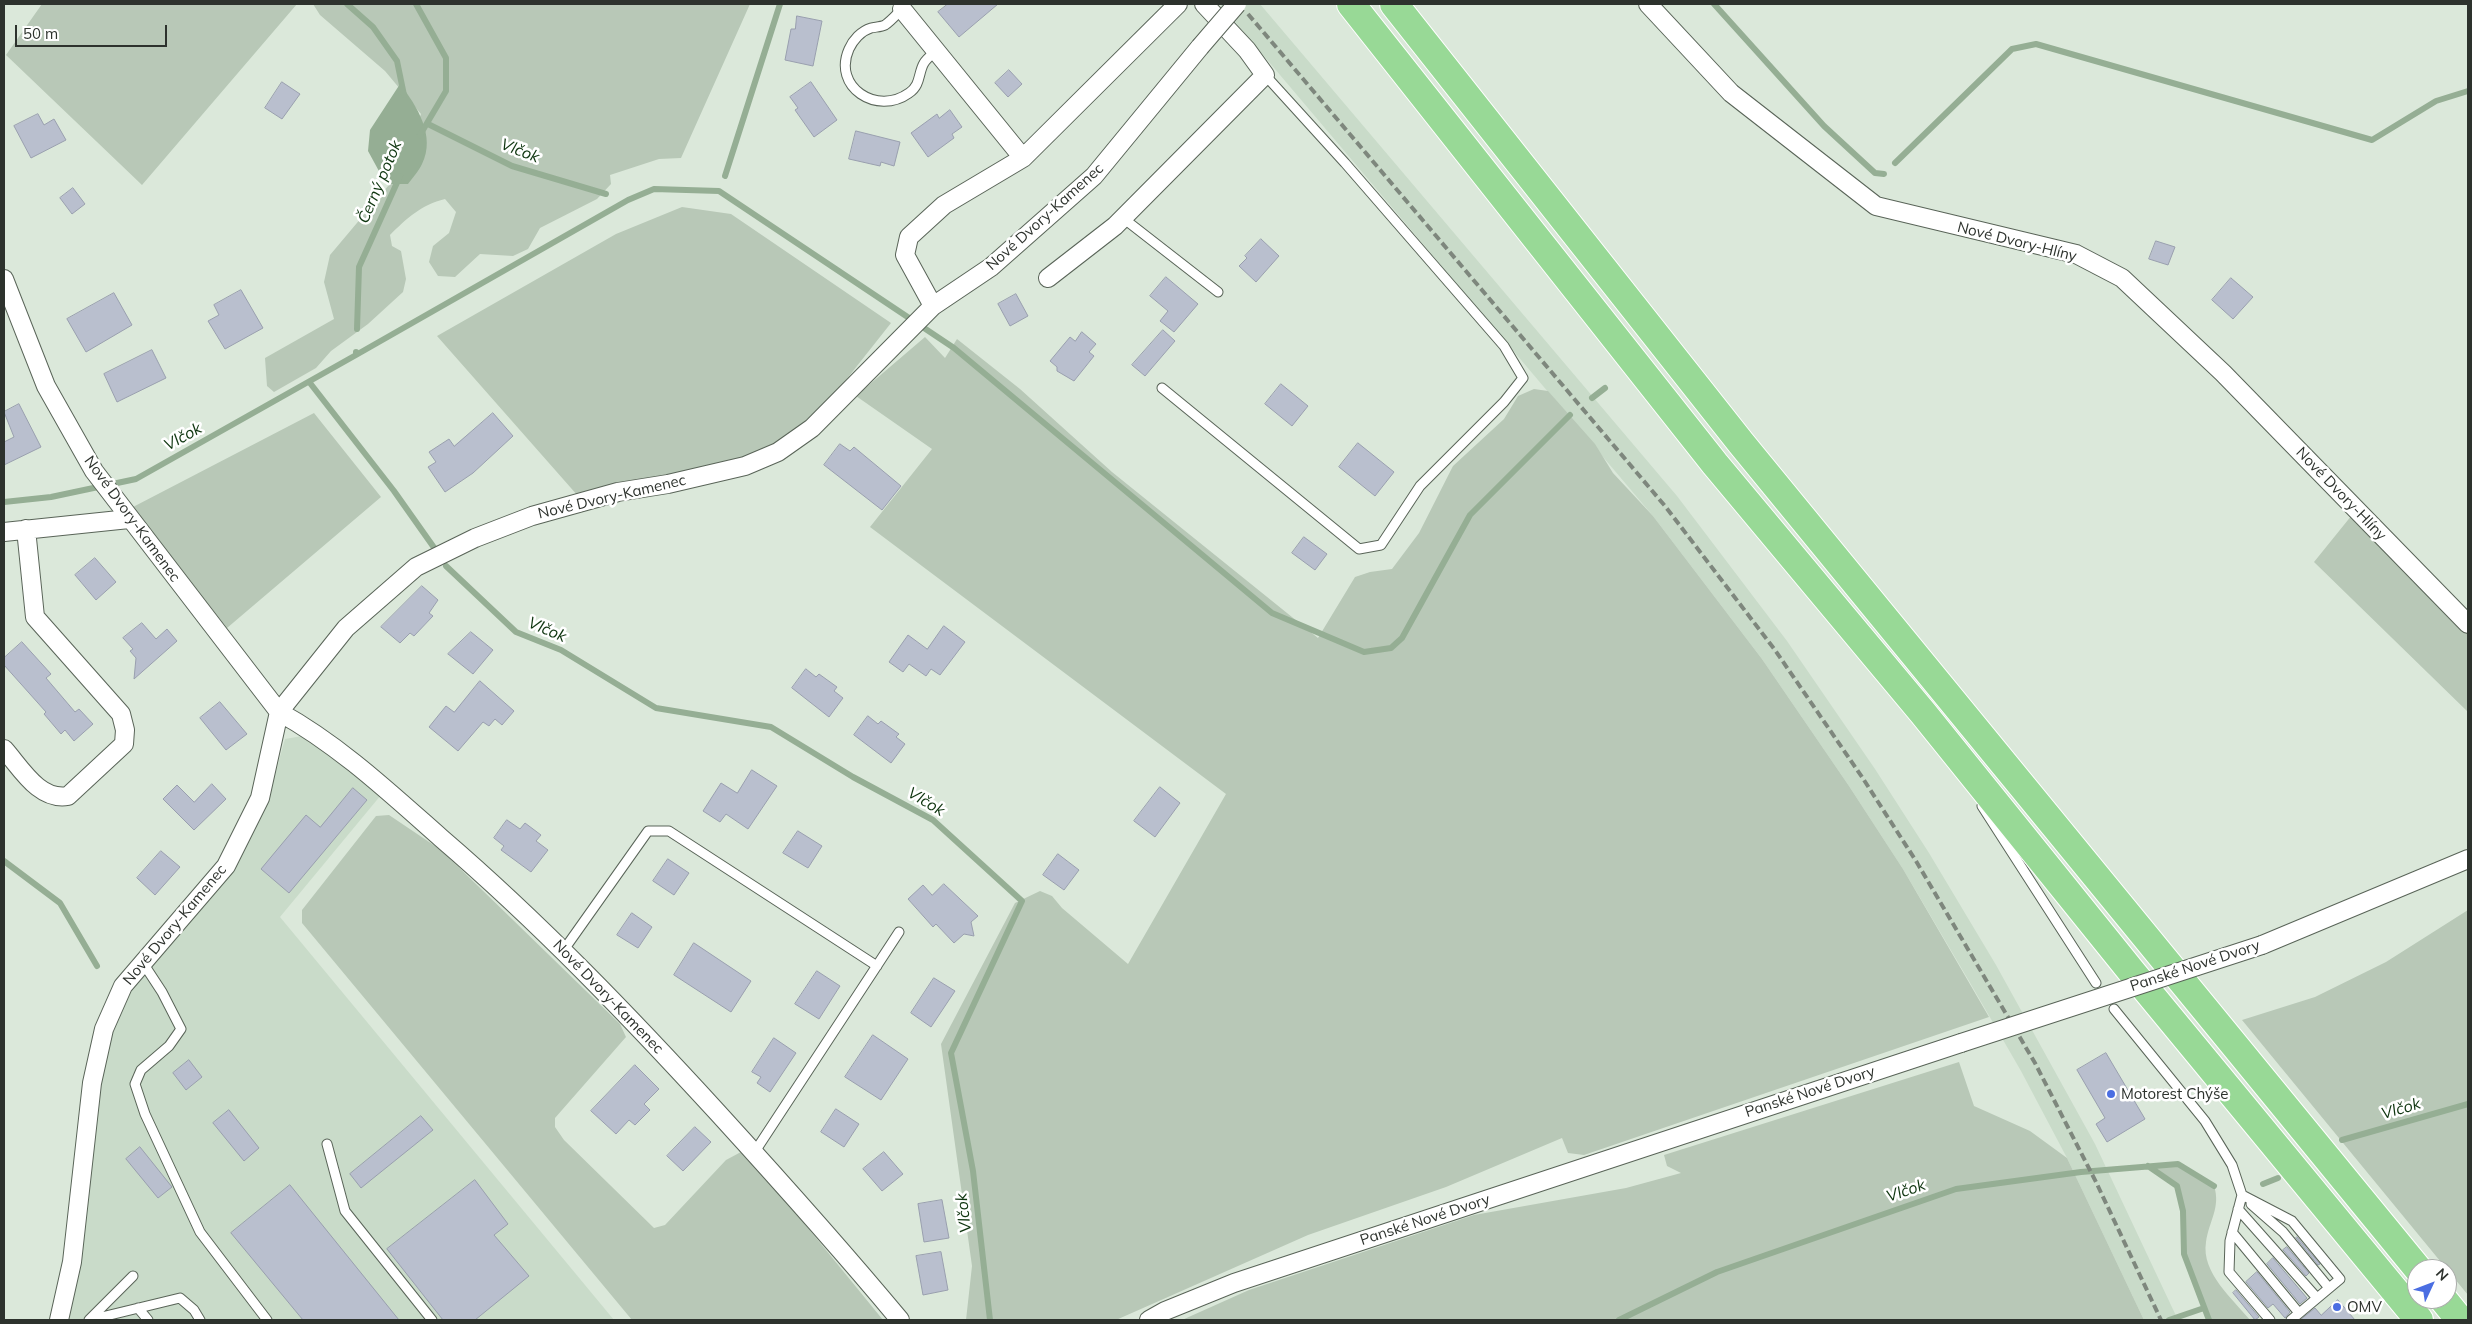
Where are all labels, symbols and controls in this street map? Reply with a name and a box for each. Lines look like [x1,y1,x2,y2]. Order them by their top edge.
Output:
scale bar [18,15,170,47]
text: 50 m [23,24,58,43]
water label: Vlčok [498,135,542,167]
water label: Černý potok [354,138,406,226]
street label: Nové Dvory-Kamenec [983,160,1107,274]
street label: Nové Dvory-Hlíny [1955,218,2079,266]
water label: Vlčok [161,419,205,455]
street label: Nové Dvory-Hlíny [2292,444,2390,544]
street label: Nové Dvory-Kamenec [80,452,184,586]
street label: Nové Dvory-Kamenec [536,471,688,523]
water label: Vlčok [525,613,569,647]
water label: Vlčok [904,783,948,821]
street label: Nové Dvory-Kamenec [119,861,231,989]
street label: Nové Dvory-Kamenec [549,936,667,1058]
street label: Panské Nové Dvory [2128,937,2262,995]
street label: Panské Nové Dvory [1743,1063,1877,1121]
place label: Motorest Chýše [2121,1085,2229,1103]
marker: Motorest Chýše [2105,1088,2117,1100]
water label: Vlčok [2379,1094,2423,1124]
water label: Vlčok [1884,1175,1928,1207]
street label: Panské Nové Dvory [1358,1191,1492,1249]
water label: Vlčok [952,1192,976,1234]
north arrow [2407,1259,2457,1309]
text: N [2432,1264,2452,1284]
place label: OMV [2347,1298,2382,1316]
marker: OMV [2331,1301,2343,1313]

